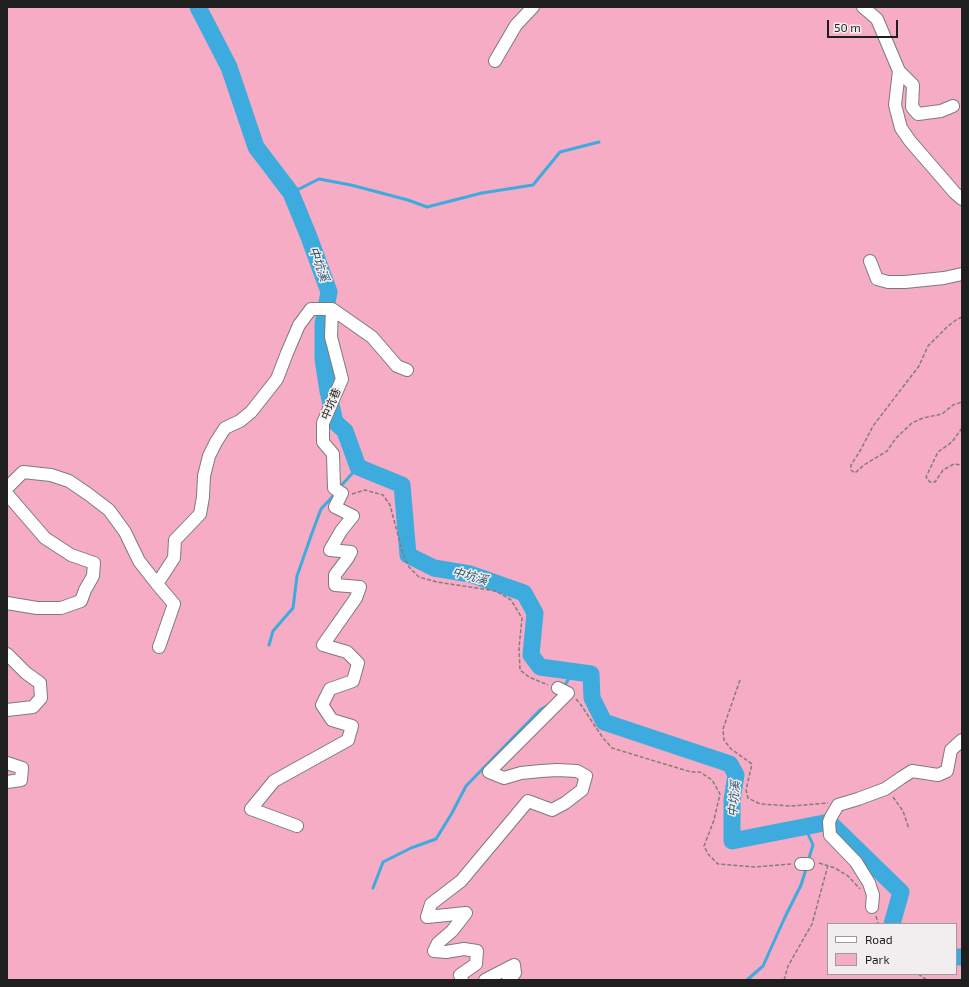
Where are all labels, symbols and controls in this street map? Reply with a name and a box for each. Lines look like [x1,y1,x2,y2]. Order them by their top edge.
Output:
scale bar [829,12,900,38]
text: 50 m [834,20,861,34]
water label: 中坑溪 [306,245,332,283]
street label: 中坑巷 [318,386,344,422]
water label: 中坑溪 [451,564,489,588]
water label: 中坑溪 [725,780,743,818]
legend [827,923,957,975]
text: Road [865,932,893,946]
text: Park [865,952,890,966]

